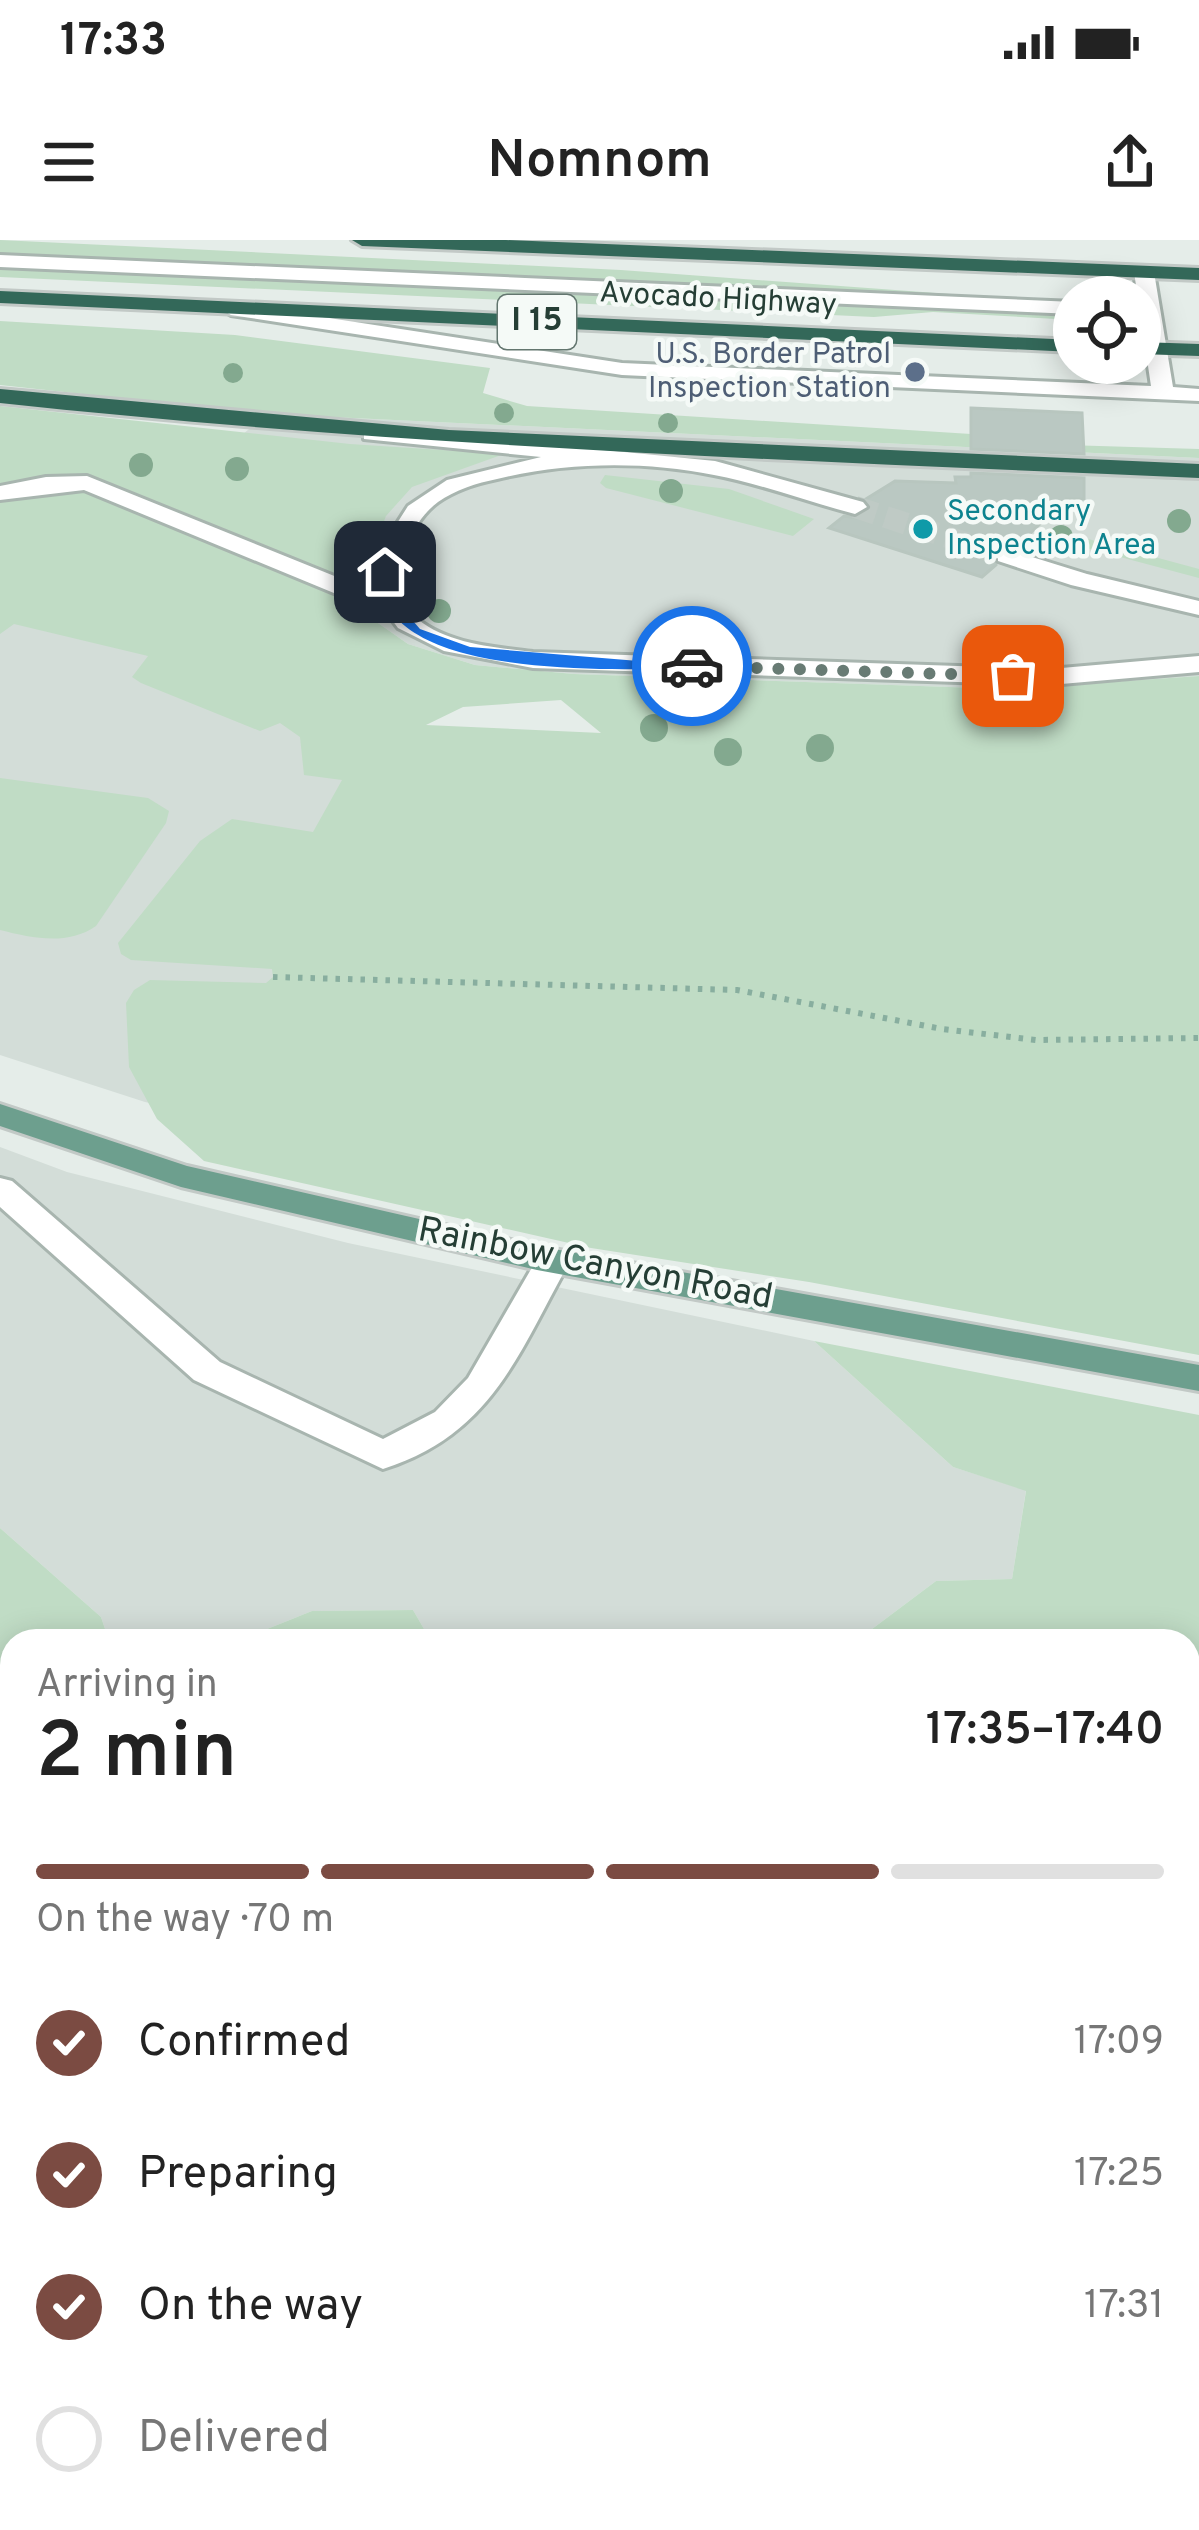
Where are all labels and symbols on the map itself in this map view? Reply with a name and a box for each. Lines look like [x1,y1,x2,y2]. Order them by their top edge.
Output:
street label: Avocado Highway [598,275,838,325]
road number: I 15 [498,295,576,349]
place label: U.S. Border Patrol Inspection Station [648,337,891,408]
marker: U.S. Border Patrol Inspection Station [902,359,928,385]
place label: Secondary Inspection Area [947,494,1156,565]
marker: Secondary Inspection Area [910,516,936,542]
pin [334,521,436,623]
courier [632,606,752,726]
pin [962,625,1064,727]
street label: Rainbow Canyon Road [414,1208,776,1322]

